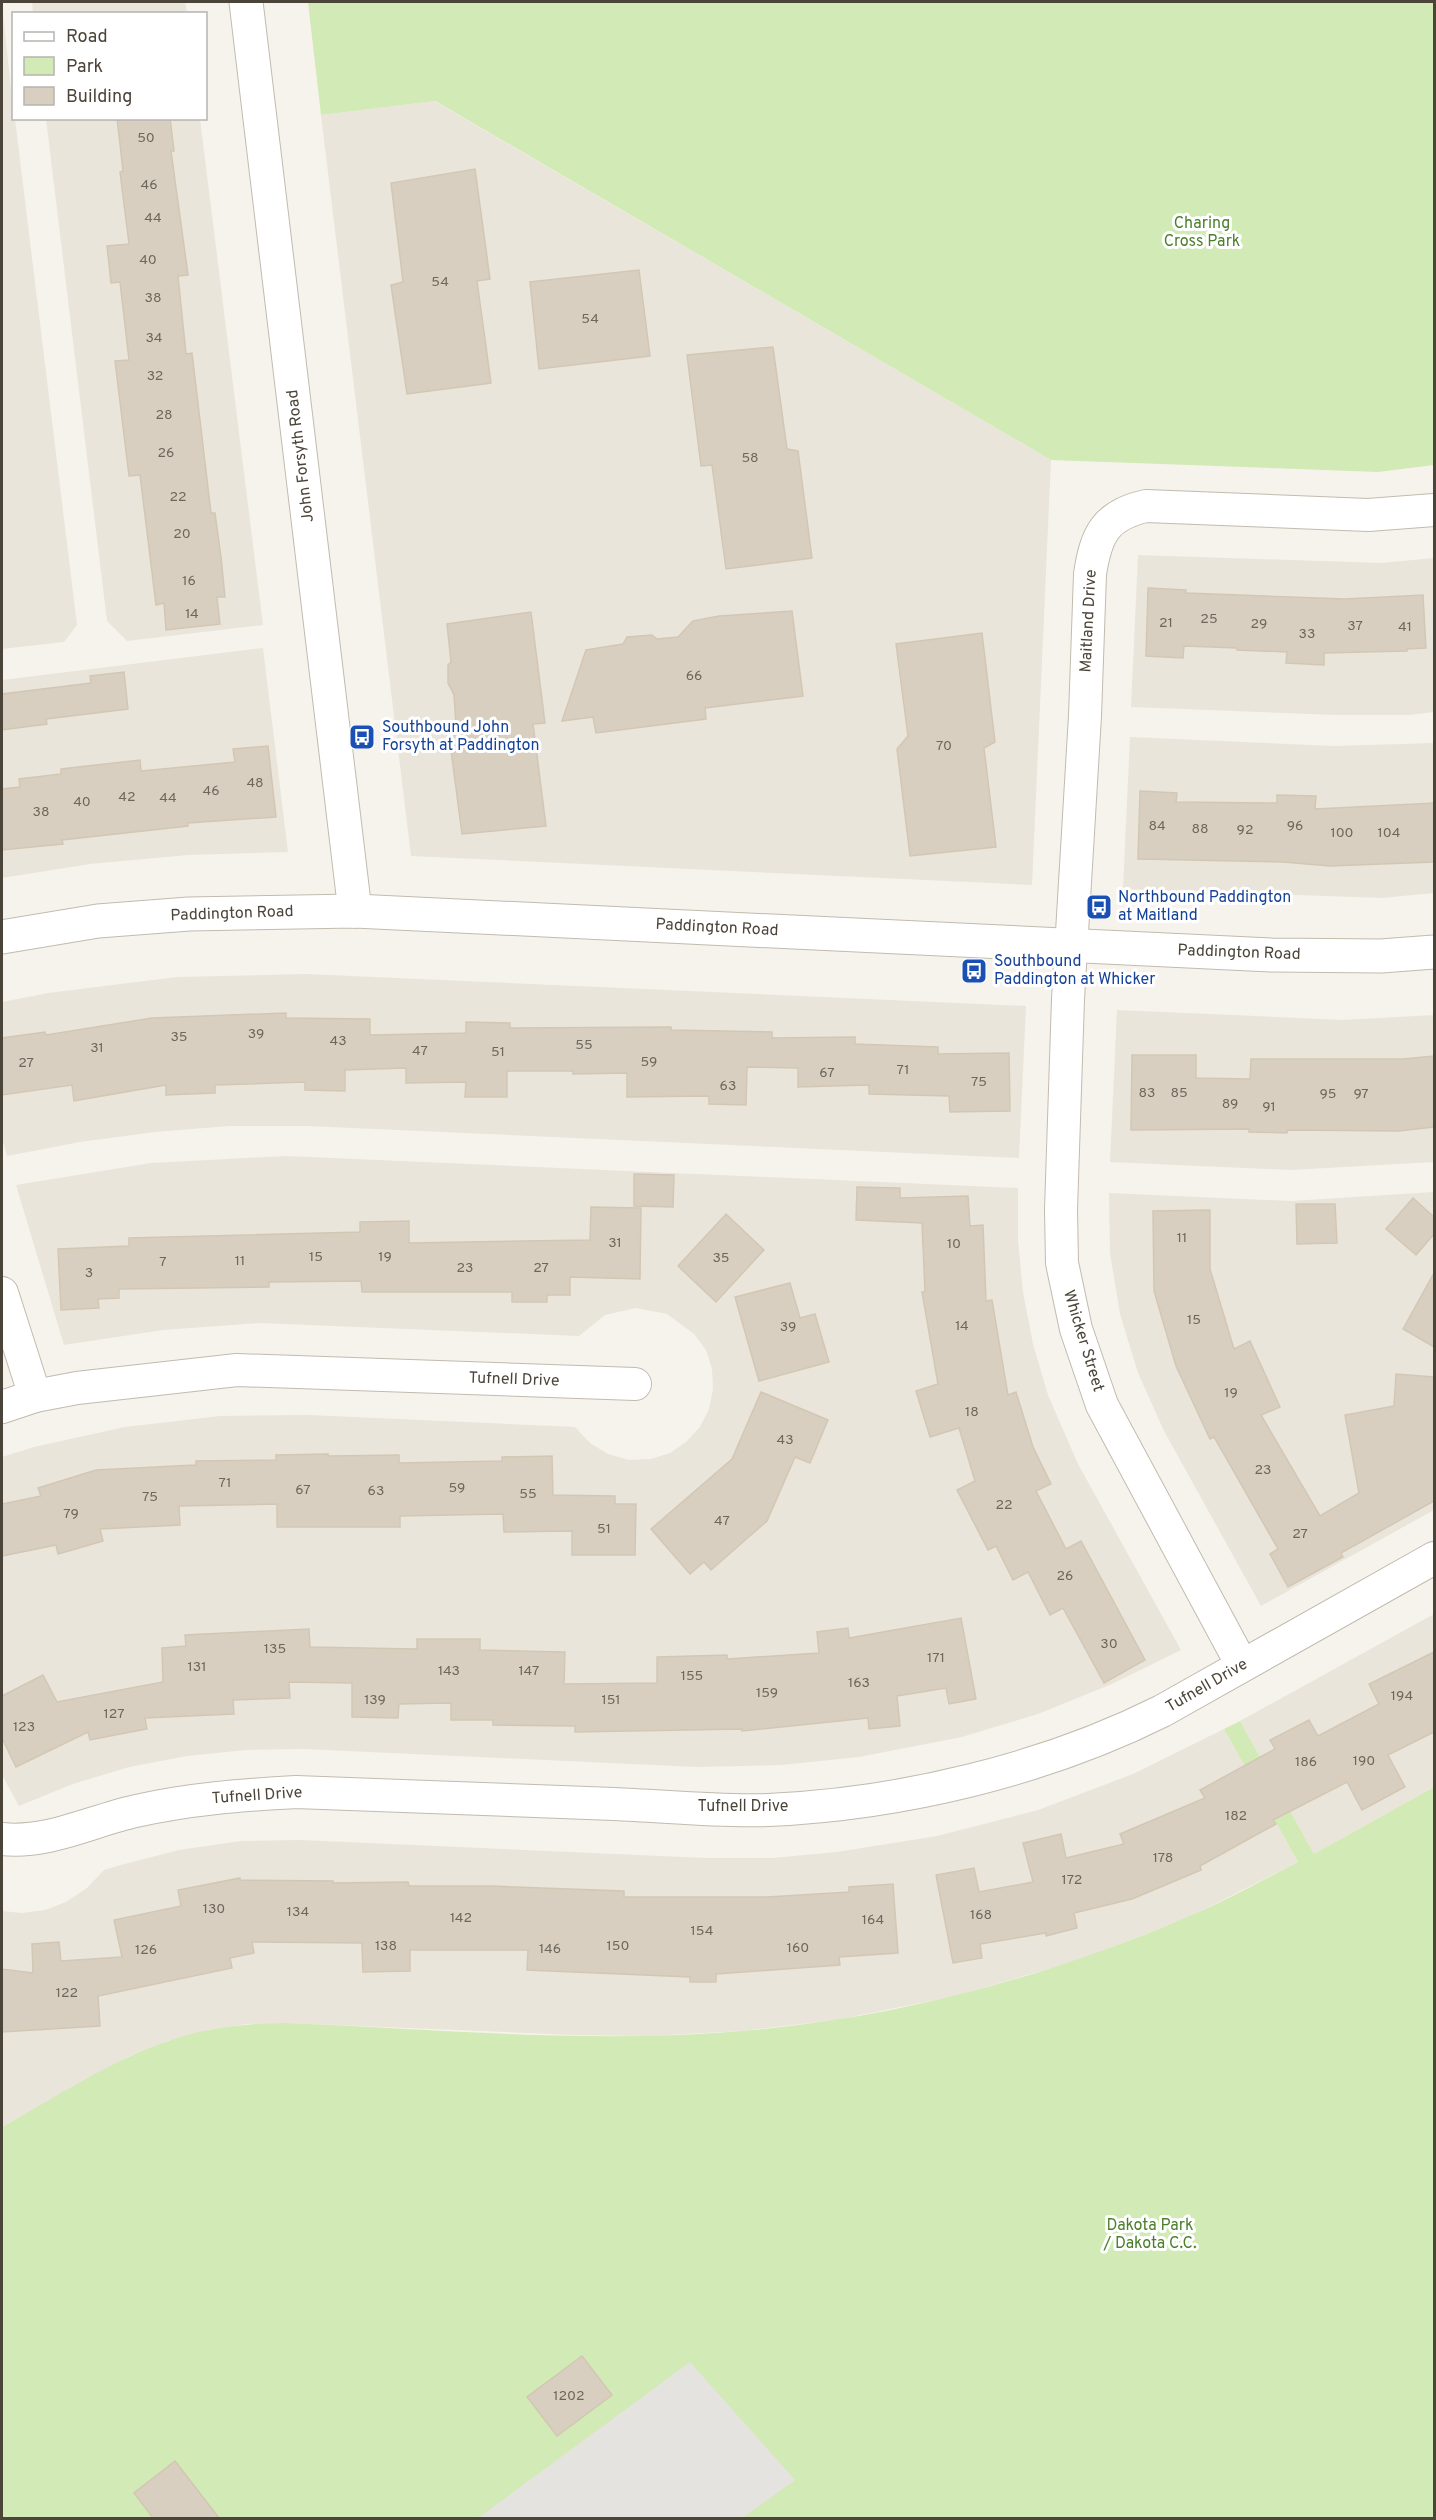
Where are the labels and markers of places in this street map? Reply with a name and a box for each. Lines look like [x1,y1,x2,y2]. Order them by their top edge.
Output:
place label: Southbound John Forsyth at Paddington [382,718,539,756]
bus stop icon: Southbound John Forsyth at Paddington [347,722,377,752]
place label: Northbound Paddington at Maitland [1118,888,1291,926]
bus stop icon: Northbound Paddington at Maitland [1084,892,1114,922]
place label: Southbound Paddington at Whicker [994,952,1155,990]
bus stop icon: Southbound Paddington at Whicker [959,956,989,986]

